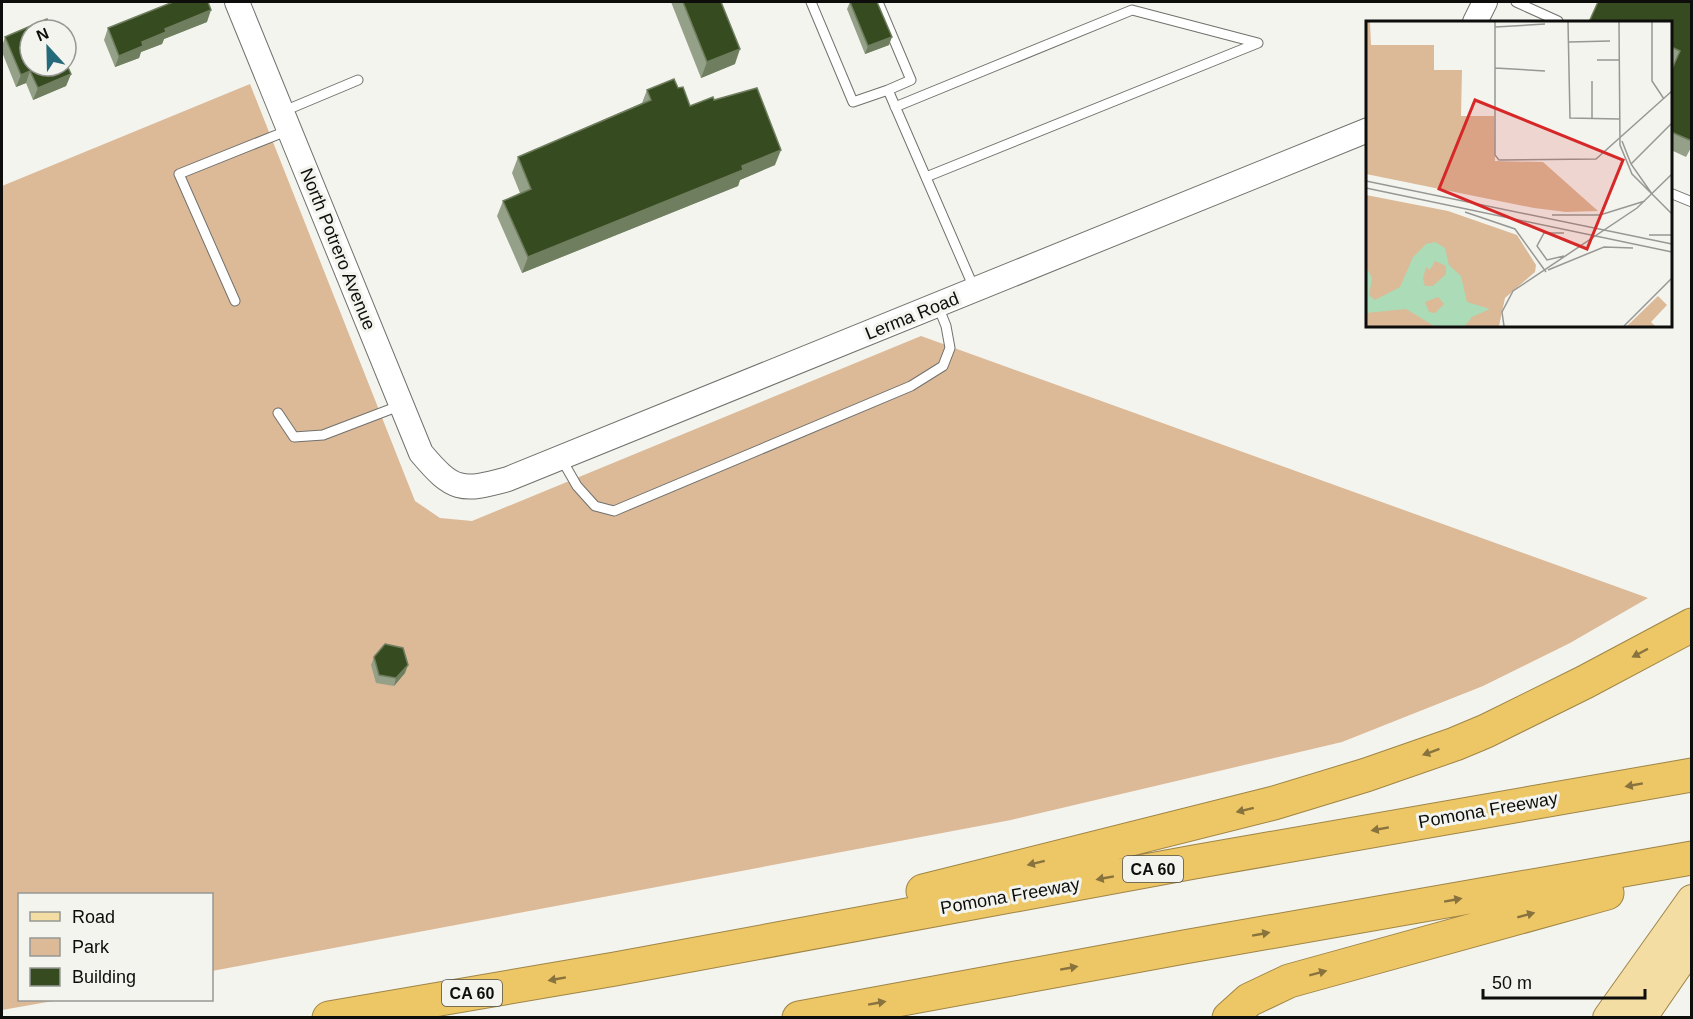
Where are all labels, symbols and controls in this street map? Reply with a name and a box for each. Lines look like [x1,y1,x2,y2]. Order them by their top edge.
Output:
north arrow [18,18,78,78]
inset map [1366,21,1672,327]
text: N [34,25,51,45]
street label: North Potrero Avenue [296,165,380,333]
street label: Lerma Road [862,288,962,344]
one-way arrow [1631,648,1648,658]
one-way arrow [1422,748,1440,757]
one-way arrow [1624,781,1643,790]
street label: Pomona Freeway [1417,788,1559,832]
one-way arrow [1236,806,1255,816]
one-way arrow [1370,825,1389,834]
road number: CA 60 [1123,856,1183,882]
one-way arrow [1027,859,1045,868]
street label: Pomona Freeway [939,874,1081,918]
one-way arrow [1095,874,1114,883]
legend [18,893,213,1001]
one-way arrow [1444,896,1463,905]
text: Road [72,907,115,927]
one-way arrow [1517,910,1535,919]
one-way arrow [1252,929,1271,938]
text: Park [72,937,110,957]
scale bar [1483,962,1645,1000]
one-way arrow [1060,963,1079,972]
text: Building [72,967,136,987]
one-way arrow [1309,967,1327,977]
text: 50 m [1492,973,1532,993]
one-way arrow [548,974,567,983]
road number: CA 60 [442,980,502,1006]
one-way arrow [868,998,887,1007]

